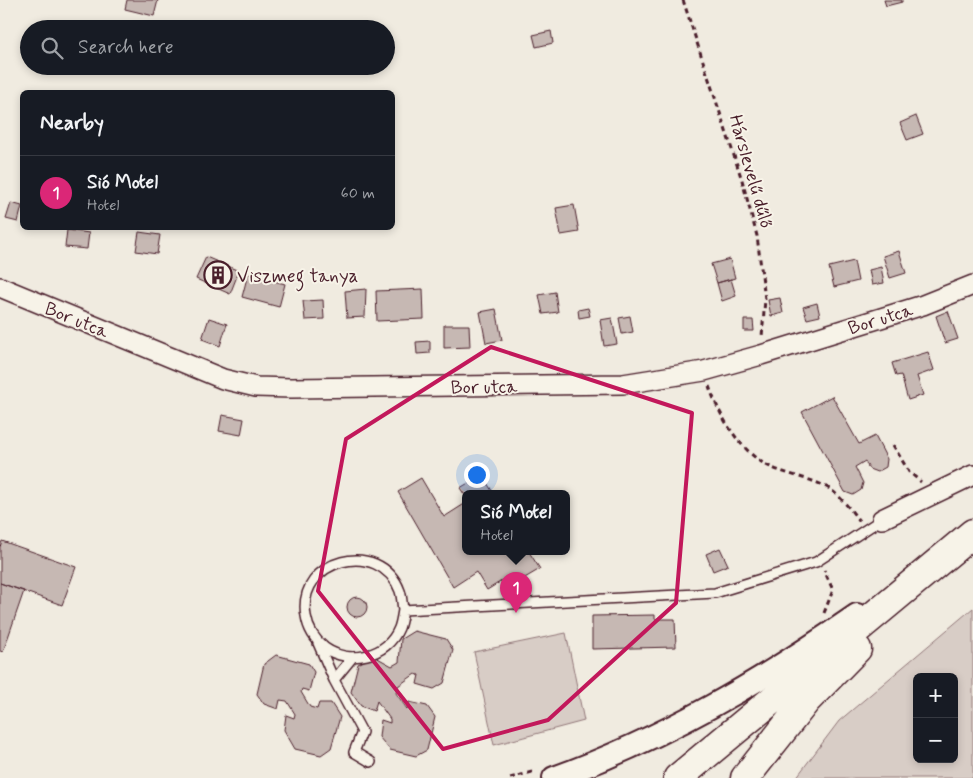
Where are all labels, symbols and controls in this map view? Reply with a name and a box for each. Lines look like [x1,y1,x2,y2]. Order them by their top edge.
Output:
search box [20,20,395,75]
icon: search [38,34,66,62]
text: Search here [78,35,174,60]
text: Nearby [40,109,104,137]
street label: Hárslevelű dűlő [722,112,779,231]
text: Sió Motel [87,170,158,195]
text: 1 [52,183,60,204]
text: 60 m [341,183,375,204]
text: Hotel [87,195,120,216]
building icon: Viszmeg tanya [203,260,233,290]
place label: Viszmeg tanya [237,264,358,292]
street label: Bor utca [41,296,113,345]
street label: Bor utca [845,298,917,341]
street label: Bor utca [450,374,518,401]
your location [464,462,490,488]
popup [462,490,570,555]
text: Sió Motel [481,500,551,525]
text: Hotel [481,525,513,546]
pin: 1 [500,572,532,613]
map controls [913,673,958,763]
button: + [913,673,958,718]
button: − [913,718,958,763]

